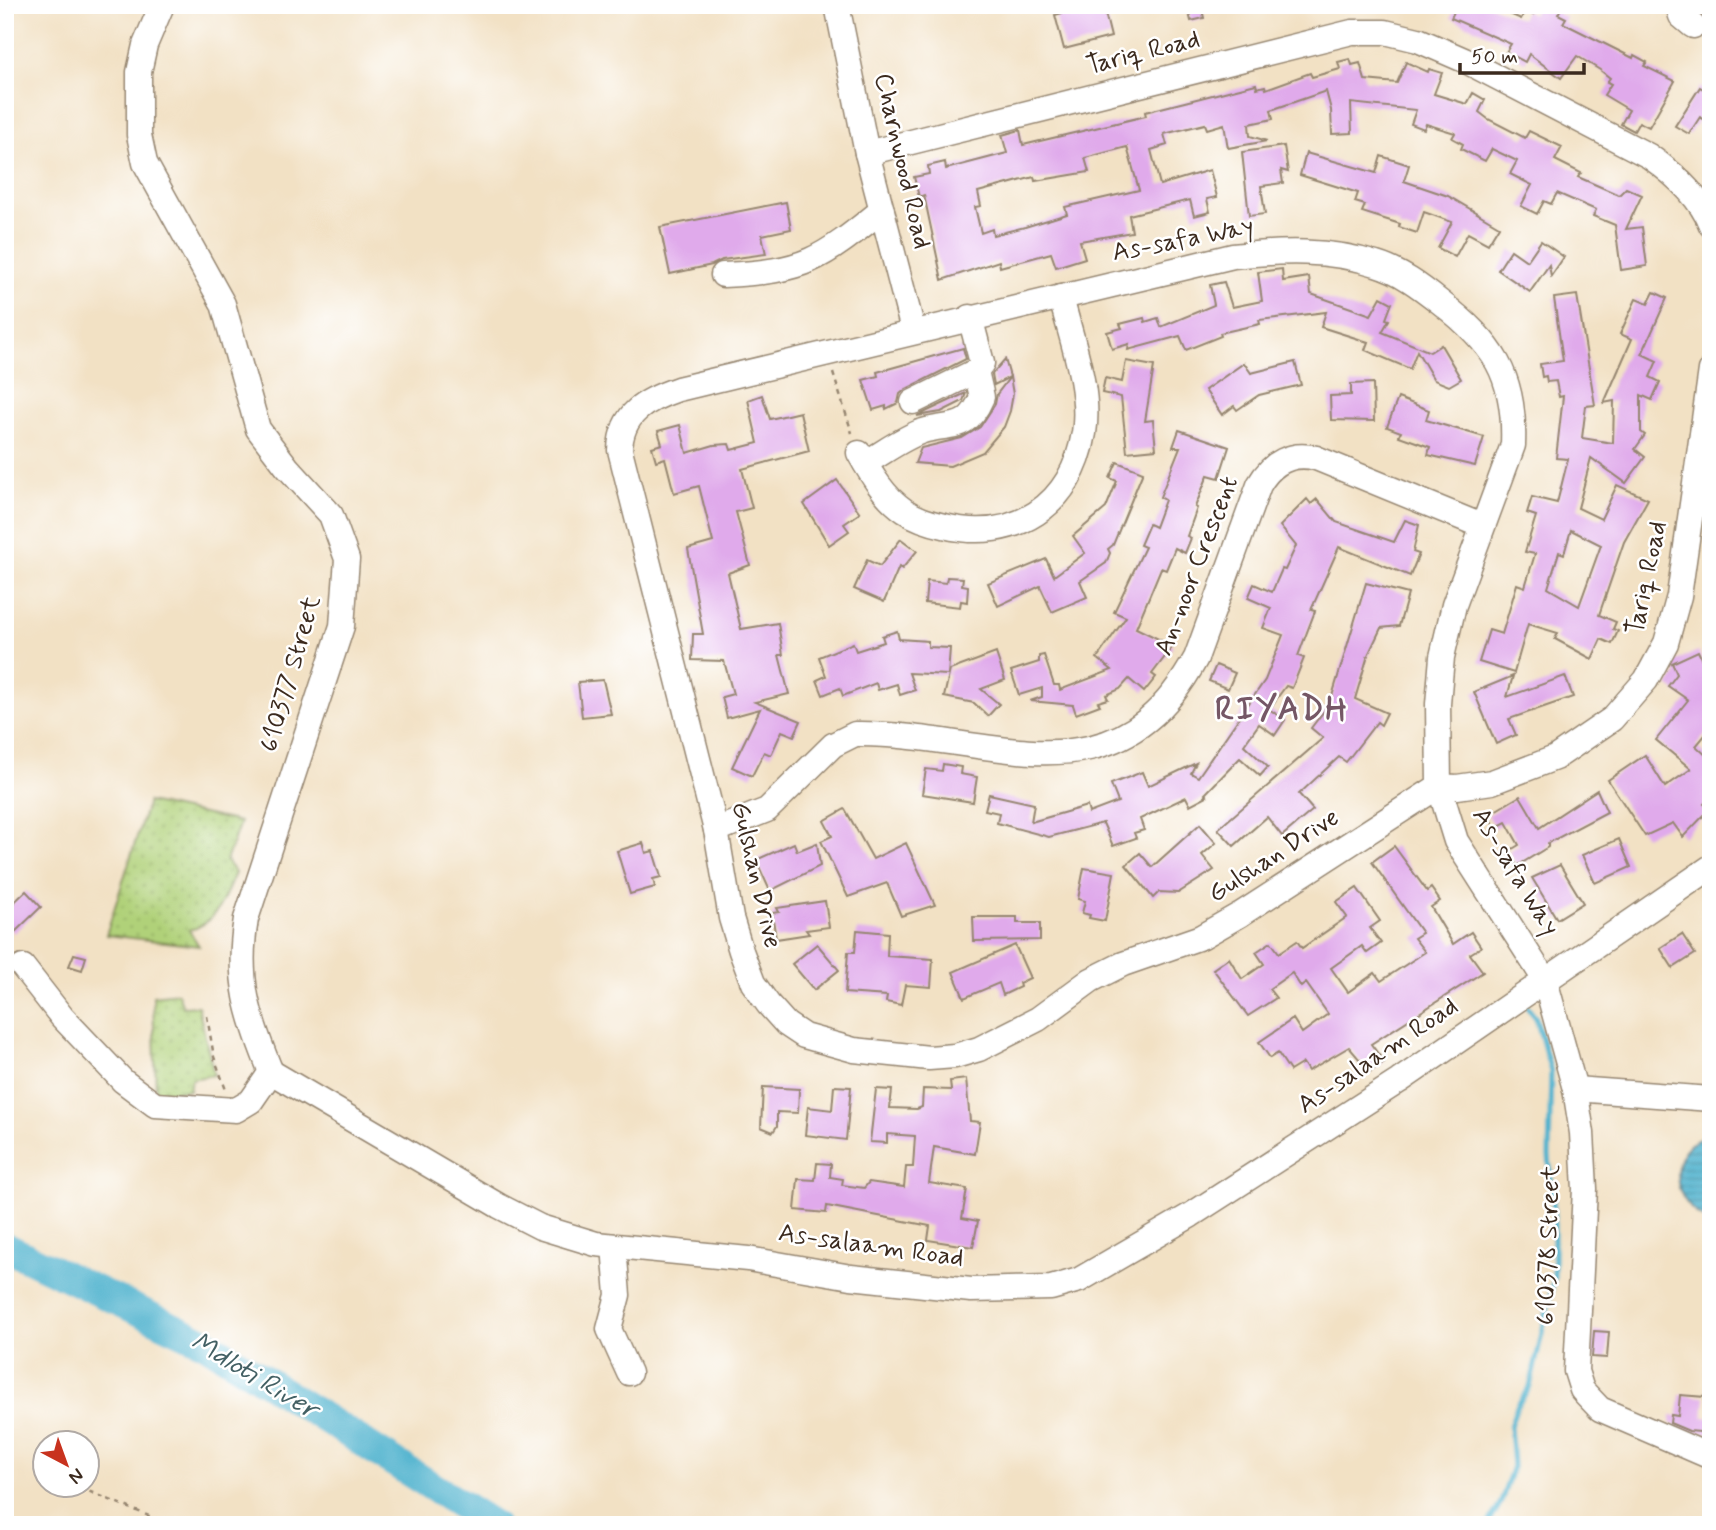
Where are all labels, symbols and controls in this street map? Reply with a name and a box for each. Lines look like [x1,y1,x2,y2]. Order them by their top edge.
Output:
street label: Tariq Road [1083,23,1203,83]
scale bar [1460,32,1585,76]
text: 50 m [1471,43,1518,71]
street label: Charnwood Road [865,70,939,252]
street label: As-safa Way [1109,210,1257,270]
street label: An-noor Crescent [1147,471,1247,661]
street label: Tariq Road [1618,518,1676,638]
street label: 610377 Street [252,592,330,756]
district label: RIYADH [1215,688,1349,732]
street label: Gulshan Drive [723,798,789,952]
street label: Gulshan Drive [1202,801,1346,911]
street label: As-safa Way [1463,802,1567,942]
street label: As-salaam Road [1291,990,1465,1122]
street label: 610378 Street [1529,1164,1569,1326]
street label: As-salaam Road [776,1216,966,1276]
water label: Mdloti River [184,1324,328,1430]
north arrow [32,1428,102,1498]
text: N [63,1462,89,1489]

